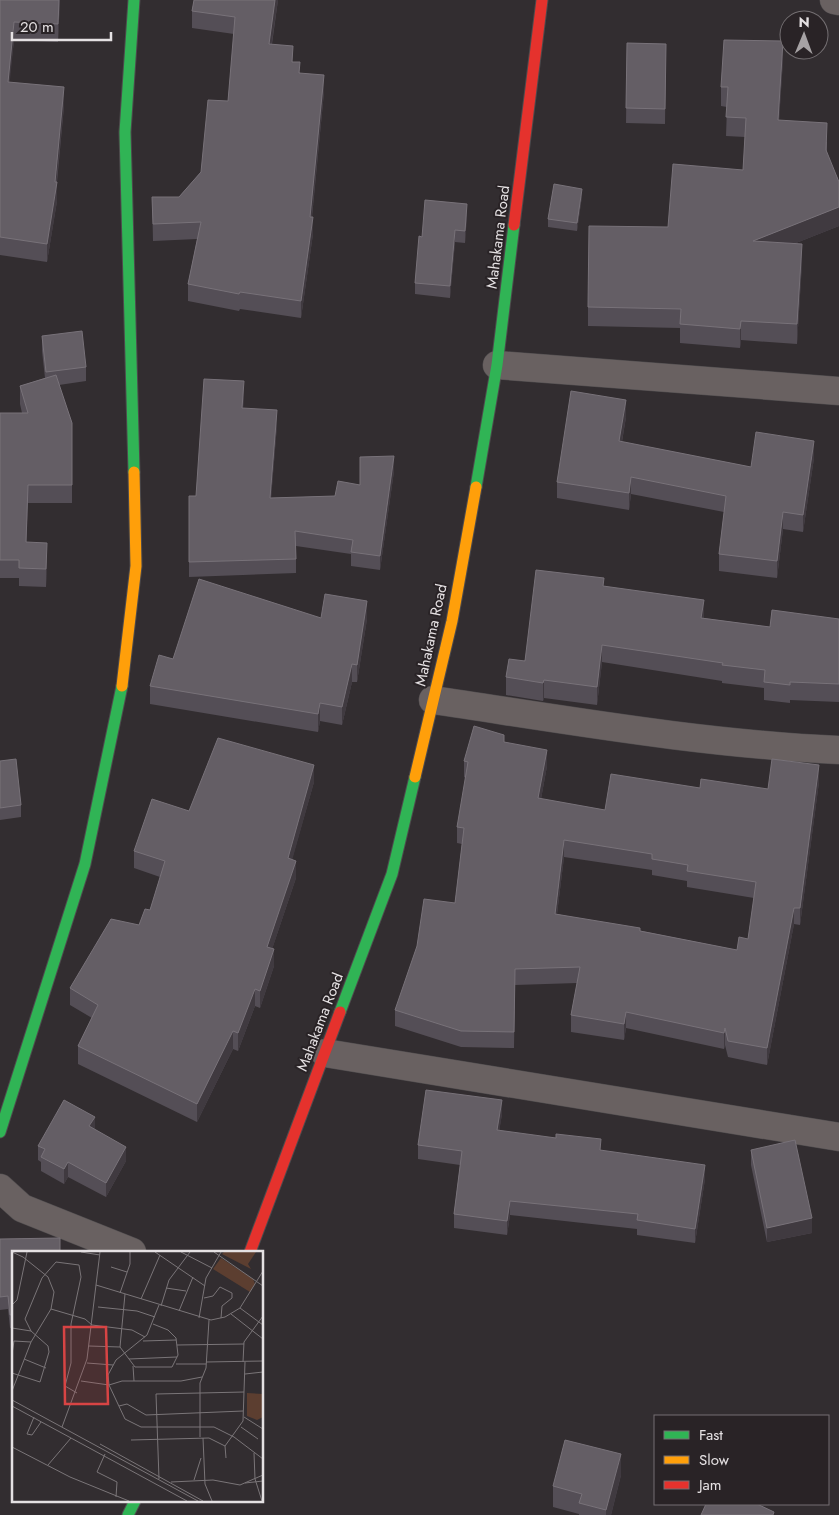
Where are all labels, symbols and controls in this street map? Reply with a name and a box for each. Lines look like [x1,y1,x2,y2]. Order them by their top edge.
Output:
scale bar [12,10,111,42]
north arrow [779,10,829,60]
text: N [798,12,810,32]
text: 20 m [20,16,54,38]
street label: Mahakama Road [481,184,515,290]
street label: Mahakama Road [409,582,453,688]
street label: Mahakama Road [291,969,349,1075]
inset map [12,1251,264,1502]
legend [654,1415,829,1505]
text: Fast [699,1424,723,1446]
text: Slow [699,1449,730,1471]
text: Jam [697,1474,722,1496]

